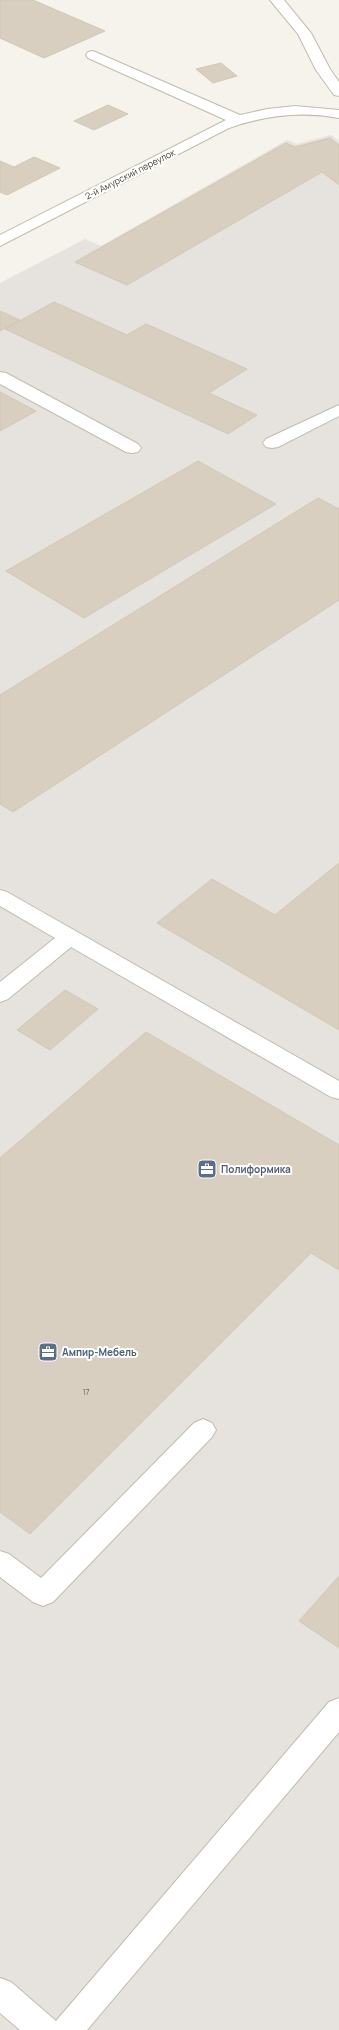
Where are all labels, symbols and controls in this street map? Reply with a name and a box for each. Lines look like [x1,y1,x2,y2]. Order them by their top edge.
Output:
street label: 2-й Амурский переулок [83,145,178,202]
office icon: Полиформика [196,1158,218,1180]
place label: Полиформика [221,1162,291,1176]
office icon: Ампир-Мебель [37,1341,59,1363]
place label: Ампир-Мебель [62,1345,137,1359]
house number: 17 [82,1386,90,1397]

